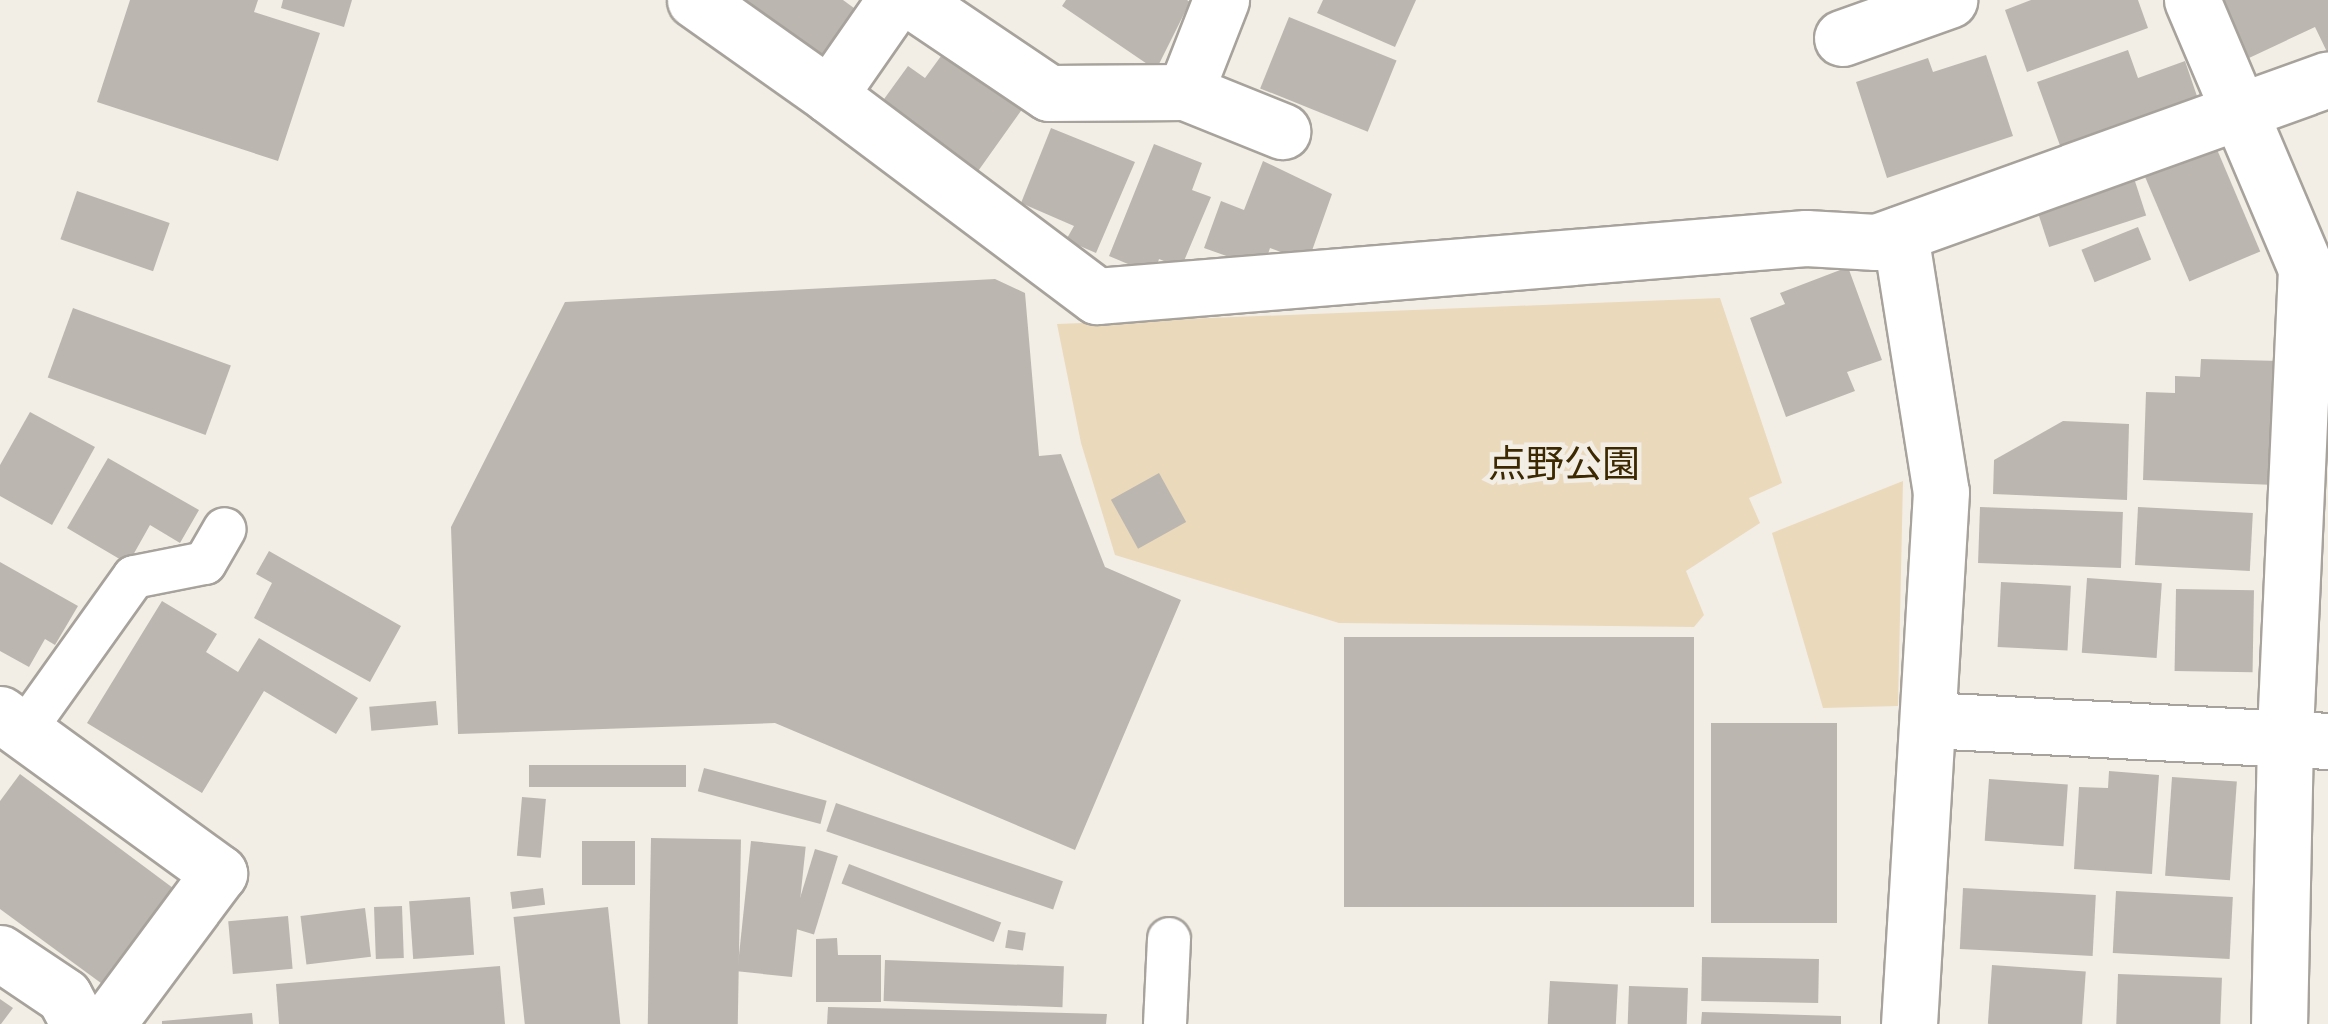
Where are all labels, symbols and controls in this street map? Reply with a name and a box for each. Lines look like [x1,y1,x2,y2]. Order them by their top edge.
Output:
park label: 点野公園 [1488,442,1640,488]

